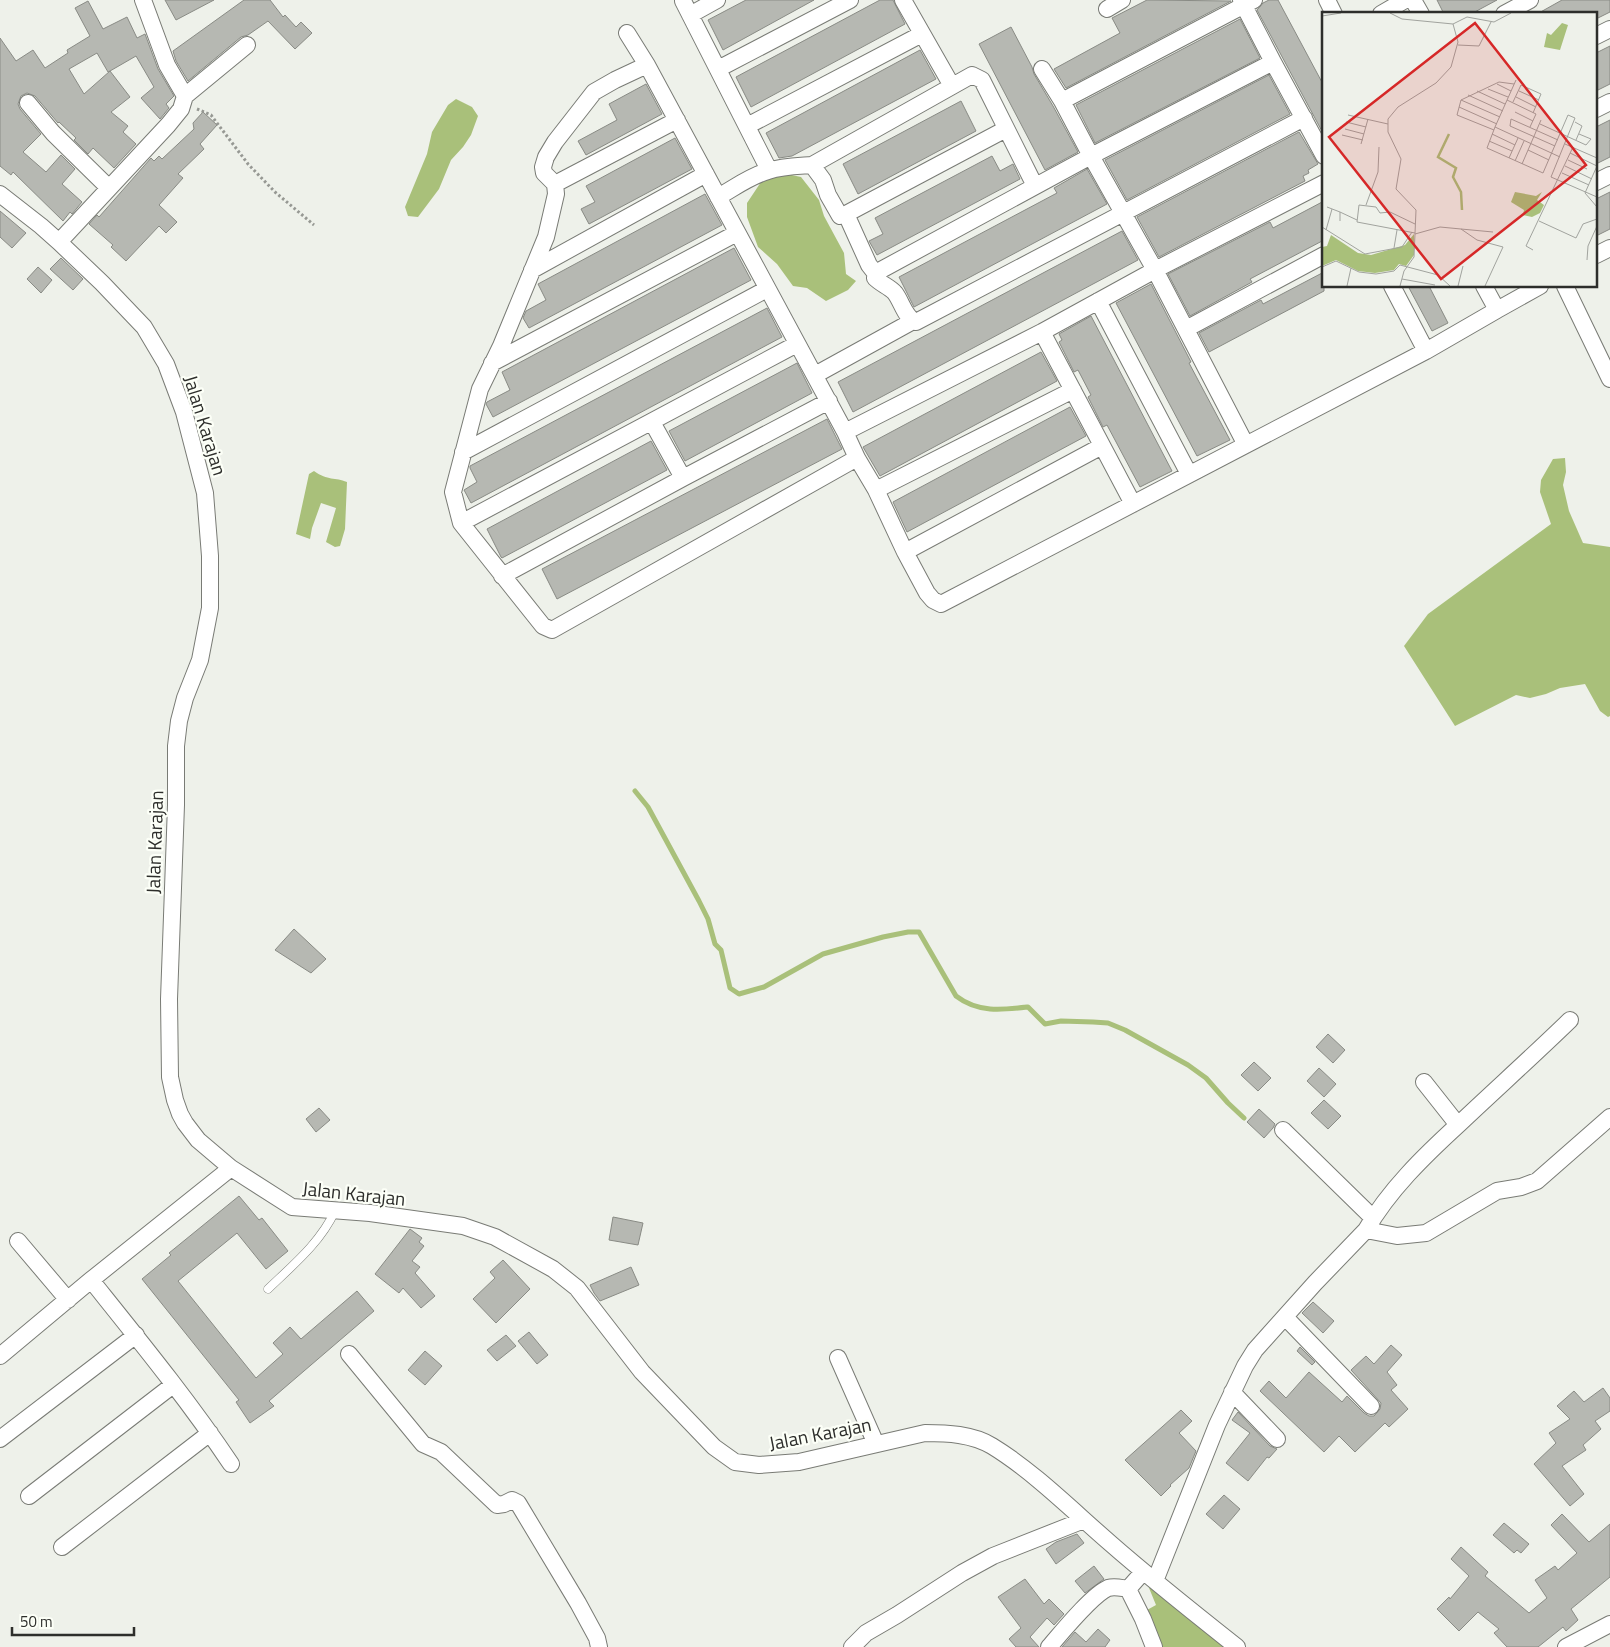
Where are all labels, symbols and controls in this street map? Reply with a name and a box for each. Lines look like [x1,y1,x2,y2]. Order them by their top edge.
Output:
inset map [1322,12,1598,288]
street label: Jalan Karajan [177,371,235,479]
street label: Jalan Karajan [138,790,170,894]
street label: Jalan Karajan [301,1173,407,1213]
street label: Jalan Karajan [766,1409,874,1457]
scale bar [12,1604,135,1636]
text: 50 m [20,1610,53,1633]

